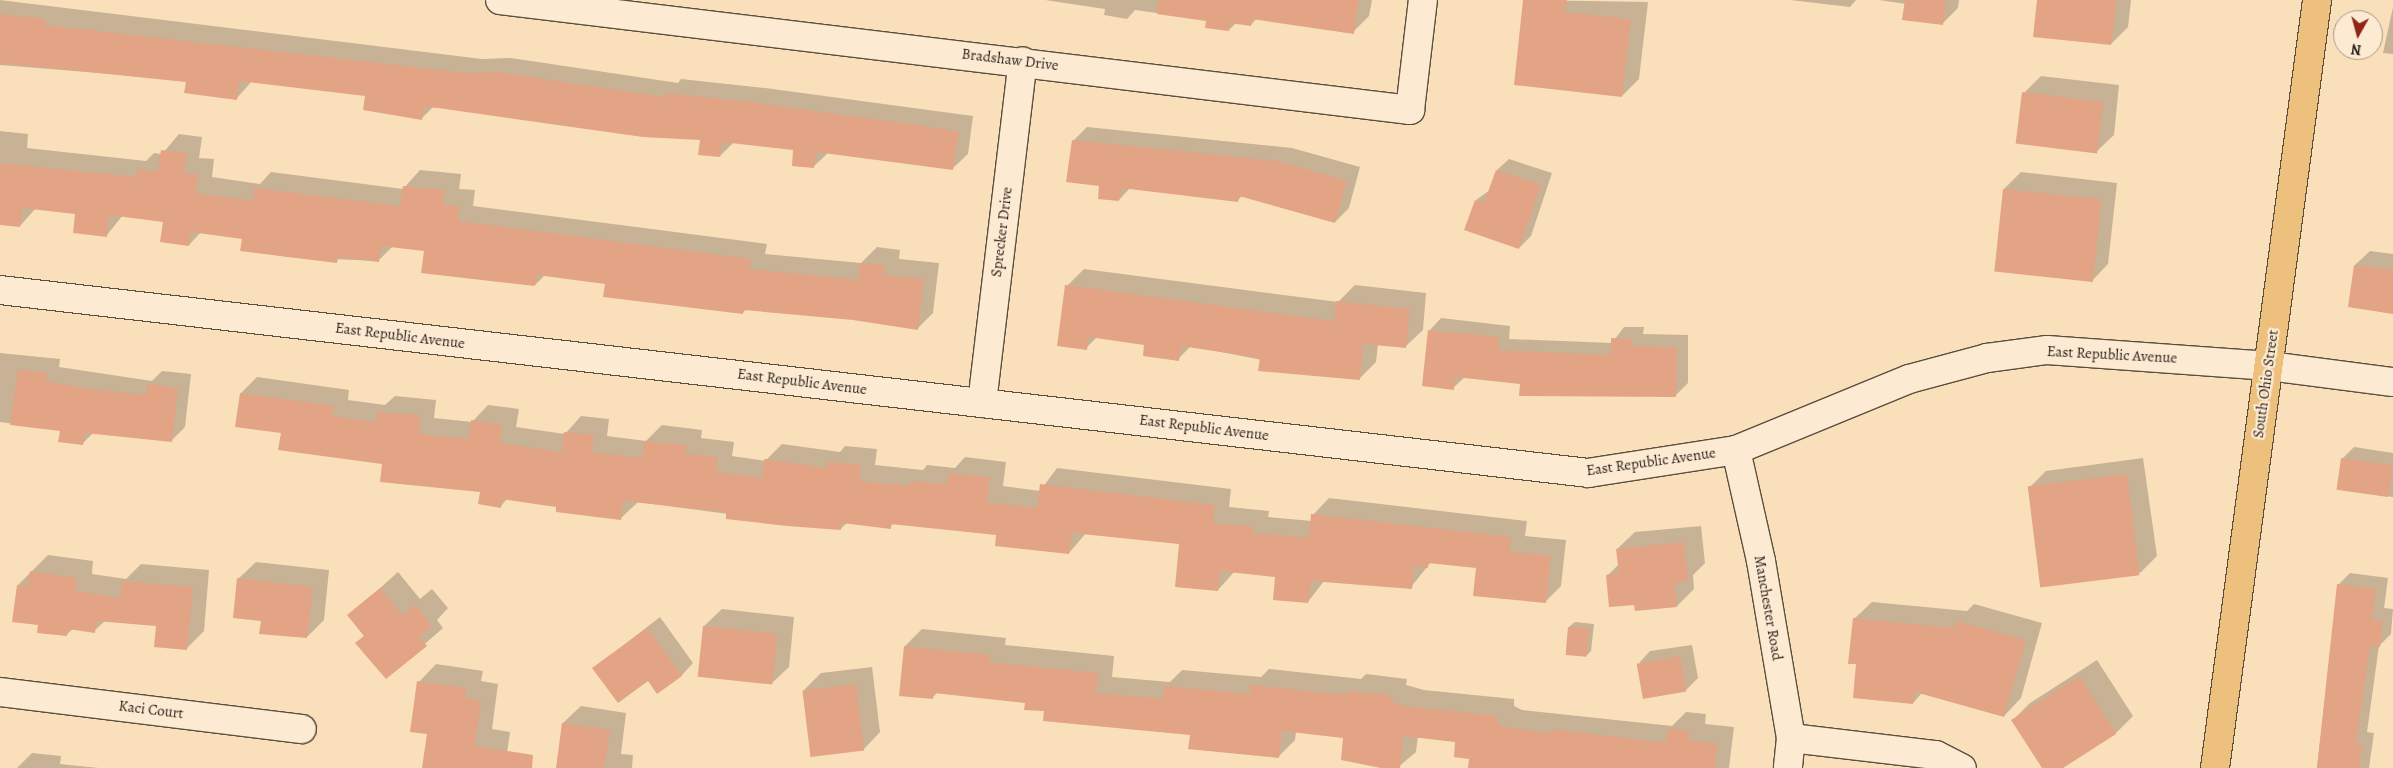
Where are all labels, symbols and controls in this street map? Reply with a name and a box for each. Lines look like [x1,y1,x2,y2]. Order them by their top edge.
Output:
north arrow [2333,10,2383,60]
text: N [2350,39,2362,59]
street label: Bradshaw Drive [961,45,1059,75]
street label: Sprecker Drive [988,186,1016,278]
street label: East Republic Avenue [334,319,466,353]
street label: South Ohio Street [2249,329,2283,439]
street label: East Republic Avenue [2046,343,2178,367]
street label: East Republic Avenue [736,365,868,399]
street label: East Republic Avenue [1138,411,1270,445]
street label: East Republic Avenue [1585,444,1717,480]
street label: Manchester Road [1750,554,1786,662]
street label: Kaci Court [118,697,184,723]

